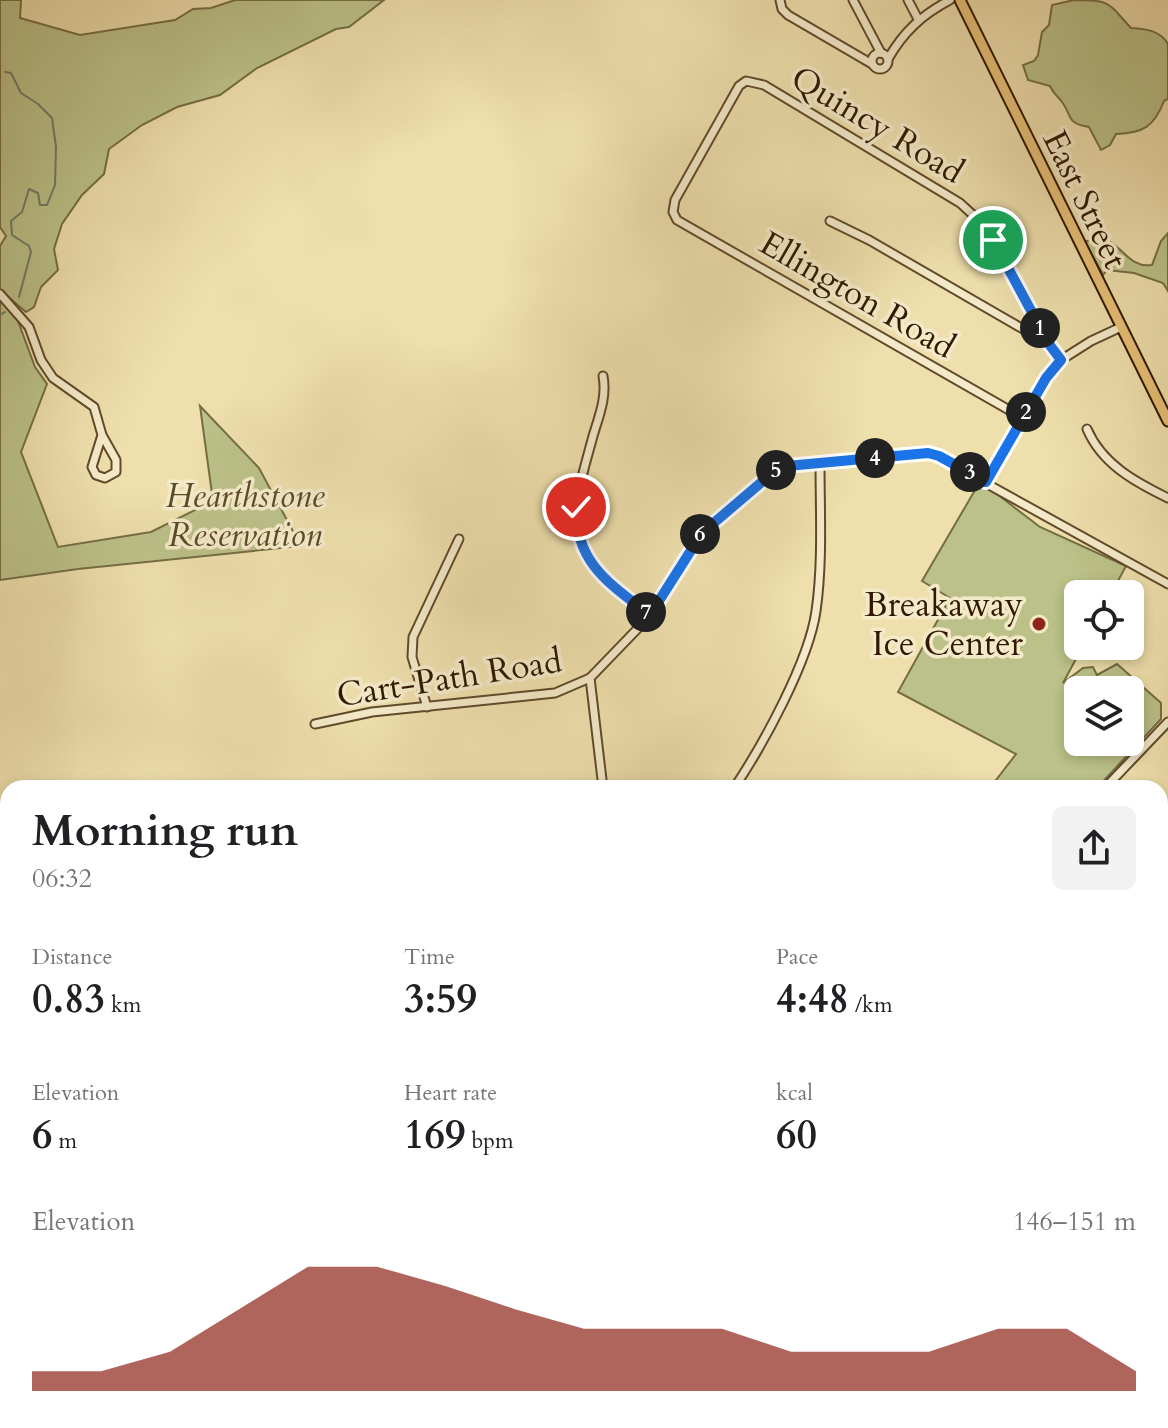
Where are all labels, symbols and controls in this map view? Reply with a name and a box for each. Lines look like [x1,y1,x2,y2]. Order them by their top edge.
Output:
street label: Quincy Road [782,55,973,195]
street label: East Street [1032,123,1138,277]
pin [959,206,1027,274]
icon: arrive [971,218,1015,262]
street label: Ellington Road [751,220,964,369]
pin: 1 [1020,308,1060,348]
text: 1 [1034,313,1046,343]
pin: 2 [1006,392,1046,432]
text: 2 [1020,397,1032,427]
pin: 4 [855,438,895,478]
text: 4 [869,443,881,473]
pin: 5 [756,450,796,490]
pin: 3 [950,452,990,492]
text: 5 [770,455,782,485]
text: 3 [964,457,976,487]
park label: Hearthstone Reservation [165,473,325,558]
pin [542,473,610,541]
icon: check [554,485,598,529]
pin: 6 [680,514,720,554]
text: 6 [694,519,706,549]
map controls [1064,580,1144,756]
button: locate [1064,580,1144,660]
place label: Breakaway Ice Center [865,582,1024,667]
pin: 7 [626,592,666,632]
text: 7 [640,597,652,627]
marker: Breakaway Ice Center [1030,615,1048,633]
street label: Cart-Path Road [333,638,565,718]
button: layers [1064,676,1144,756]
text: Morning run [32,801,298,861]
button: share [1052,806,1136,890]
text: 06:32 [32,861,92,896]
text: Distance [32,942,112,972]
text: Time [404,942,455,972]
text: Pace [776,942,819,972]
text: 0.83 [32,972,105,1027]
text: 3:59 [404,972,477,1027]
text: 4:48 [776,972,849,1027]
text: km [105,990,141,1020]
text: /km [849,990,893,1020]
text: Elevation [32,1078,119,1108]
text: Heart rate [404,1078,497,1108]
text: kcal [776,1078,813,1108]
text: 6 [32,1108,53,1163]
text: 169 [404,1108,465,1163]
text: 60 [776,1108,817,1163]
text: m [53,1126,77,1156]
text: bpm [465,1126,514,1156]
text: Elevation [32,1204,135,1239]
text: 146–151 m [1013,1204,1136,1239]

